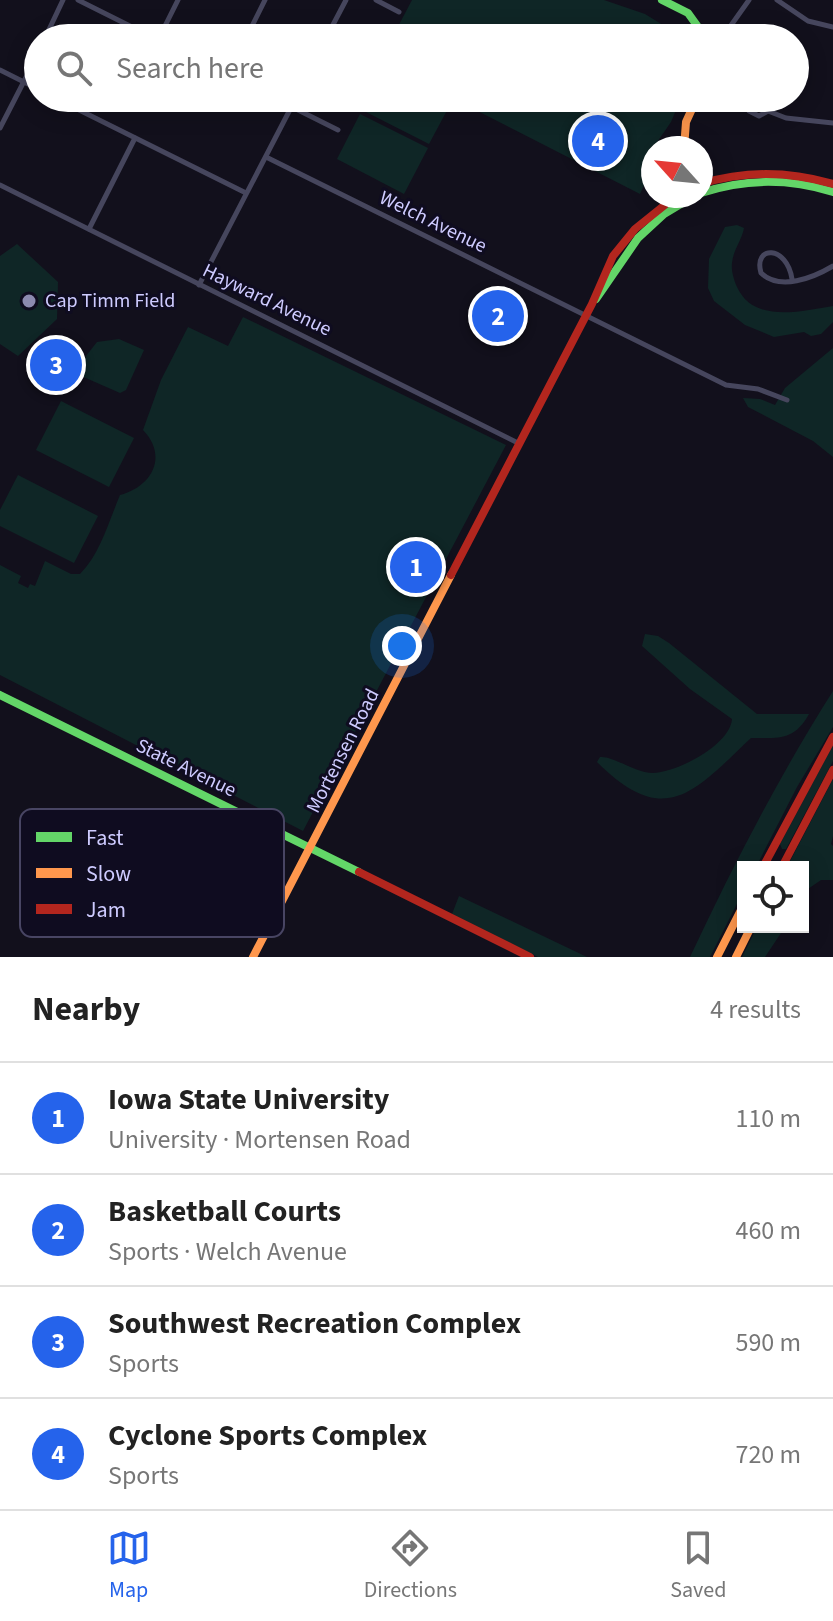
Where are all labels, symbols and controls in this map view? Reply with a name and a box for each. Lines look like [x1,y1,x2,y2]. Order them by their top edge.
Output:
search box [24,24,809,112]
icon: search [52,46,96,90]
text: Search here [116,47,264,90]
pin: 4 [572,111,624,171]
north arrow [641,136,713,208]
street label: Welch Avenue [375,184,492,260]
street label: Hayward Avenue [198,257,336,343]
pin: 2 [472,286,524,346]
place label: Cap Timm Field [45,287,175,315]
marker: Cap Timm Field [20,292,38,310]
pin: 3 [30,335,82,395]
pin: 1 [390,537,442,597]
your location [382,626,422,666]
street label: Mortensen Road [300,684,386,818]
street label: State Avenue [131,732,241,804]
legend [20,809,284,937]
text: Fast [86,822,124,854]
text: Slow [86,858,131,890]
map controls [737,861,809,933]
button: locate [737,861,809,933]
text: Jam [86,894,126,926]
text: Nearby [32,985,140,1034]
text: 4 results [710,991,801,1028]
text: Iowa State University [108,1078,389,1121]
text: 1 [51,1100,65,1137]
text: 110 m [735,1100,801,1137]
text: University · Mortensen Road [108,1121,411,1158]
text: Basketball Courts [108,1190,341,1233]
text: 2 [51,1212,65,1249]
text: 460 m [735,1212,801,1249]
text: Sports · Welch Avenue [108,1233,347,1270]
text: Southwest Recreation Complex [108,1302,521,1345]
text: 3 [51,1324,65,1361]
text: 590 m [735,1324,801,1361]
text: Sports [108,1345,179,1382]
text: Cyclone Sports Complex [108,1414,427,1457]
text: 4 [51,1436,65,1473]
text: 720 m [735,1436,801,1473]
text: Sports [108,1457,179,1494]
tab: Map [107,1526,151,1606]
tab: Directions [364,1526,457,1606]
tab: Saved [670,1526,726,1606]

